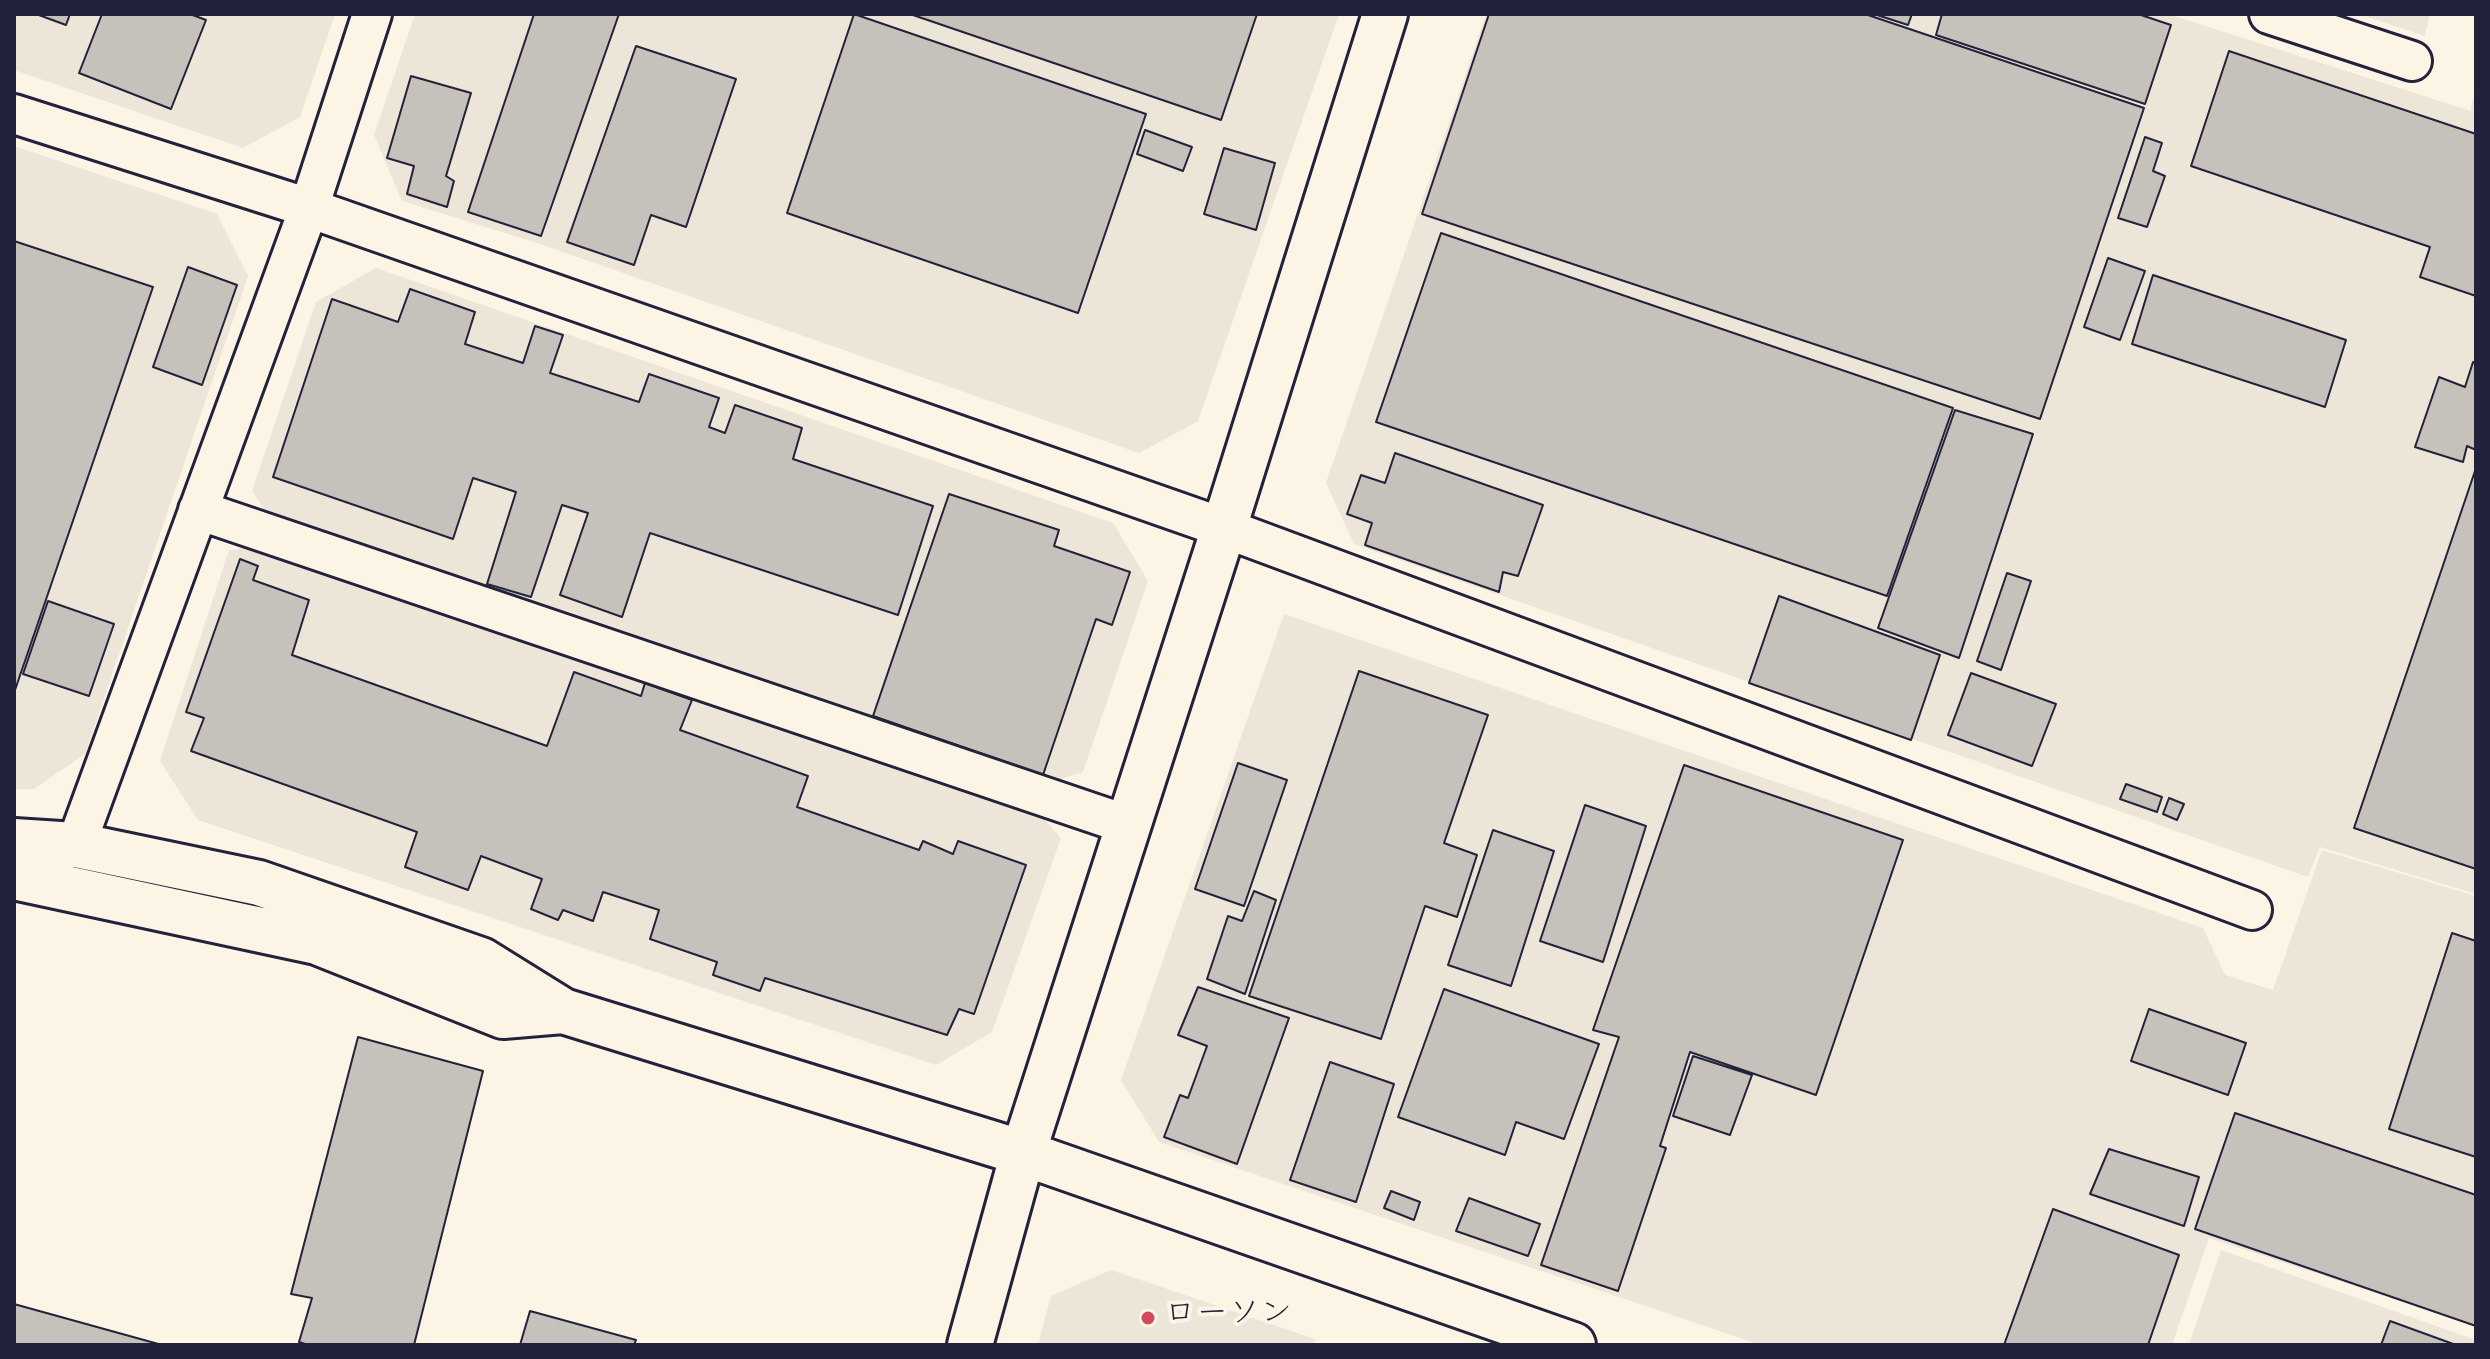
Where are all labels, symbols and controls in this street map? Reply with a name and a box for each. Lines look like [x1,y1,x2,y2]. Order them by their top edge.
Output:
place label: ローソン [1164,1299,1292,1337]
marker: ローソン [1139,1309,1157,1327]

